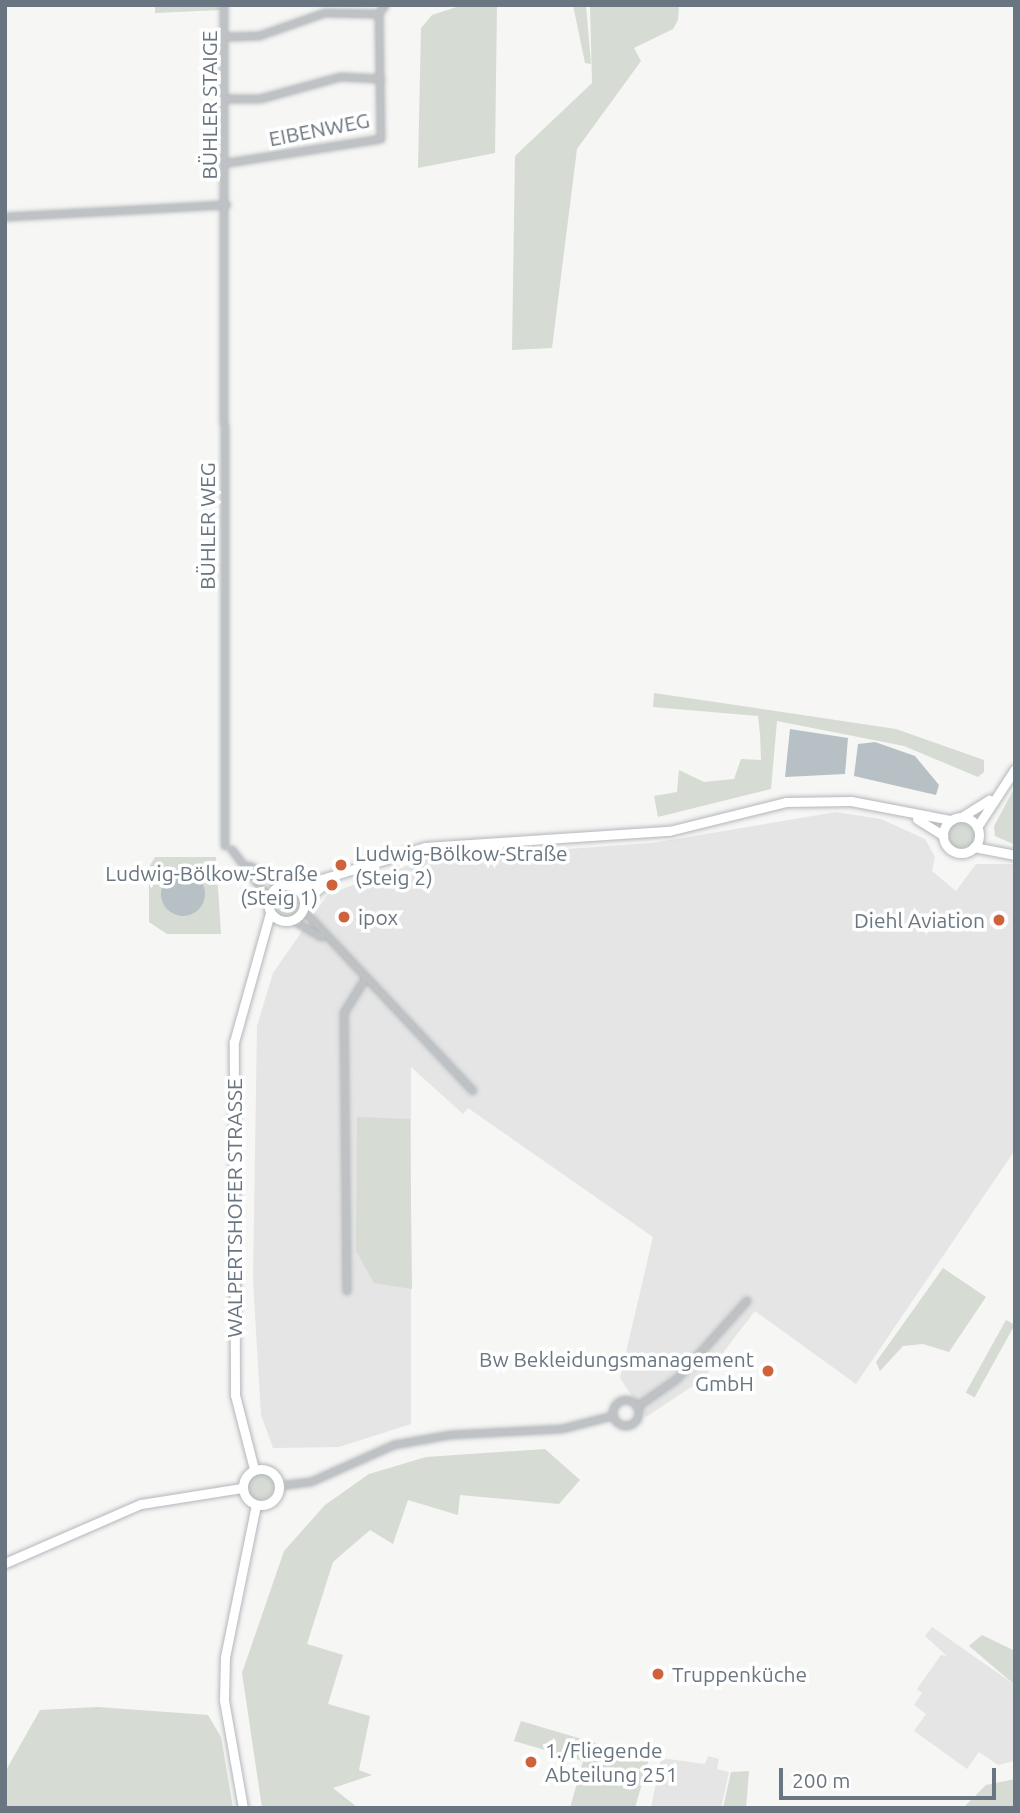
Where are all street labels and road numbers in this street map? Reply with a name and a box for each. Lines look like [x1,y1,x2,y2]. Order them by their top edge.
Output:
street label: BÜHLER STAIGE [196,31,222,179]
street label: EIBENWEG [267,107,371,151]
street label: BÜHLER WEG [194,462,220,590]
street label: WALPERTSHOFER STRASSE [221,1078,247,1338]

